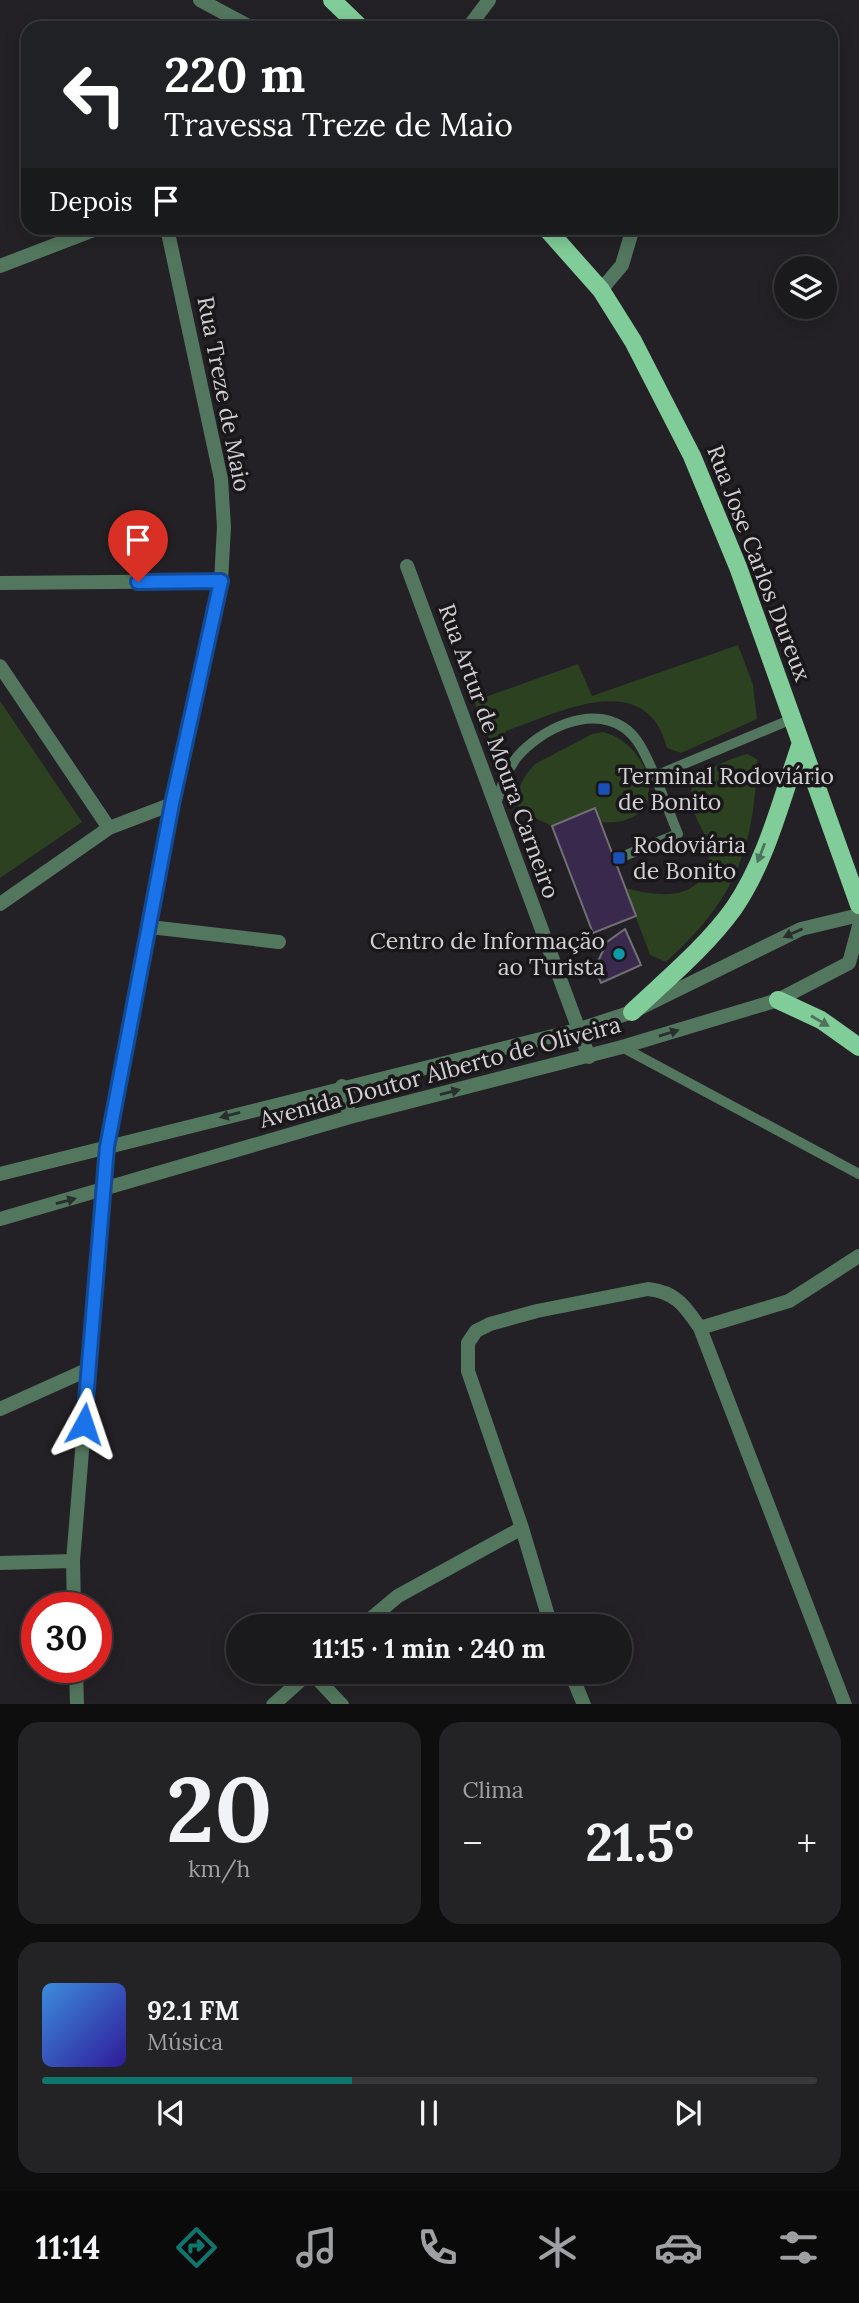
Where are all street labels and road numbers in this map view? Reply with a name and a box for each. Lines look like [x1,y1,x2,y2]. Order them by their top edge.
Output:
street label: Rua Treze de Maio [191,294,258,494]
street label: Rua Jose Carlos Dureux [701,441,818,685]
street label: Rua Artur de Moura Carneiro [433,600,566,902]
street label: Avenida Doutor Alberto de Oliveira [255,1009,624,1134]

